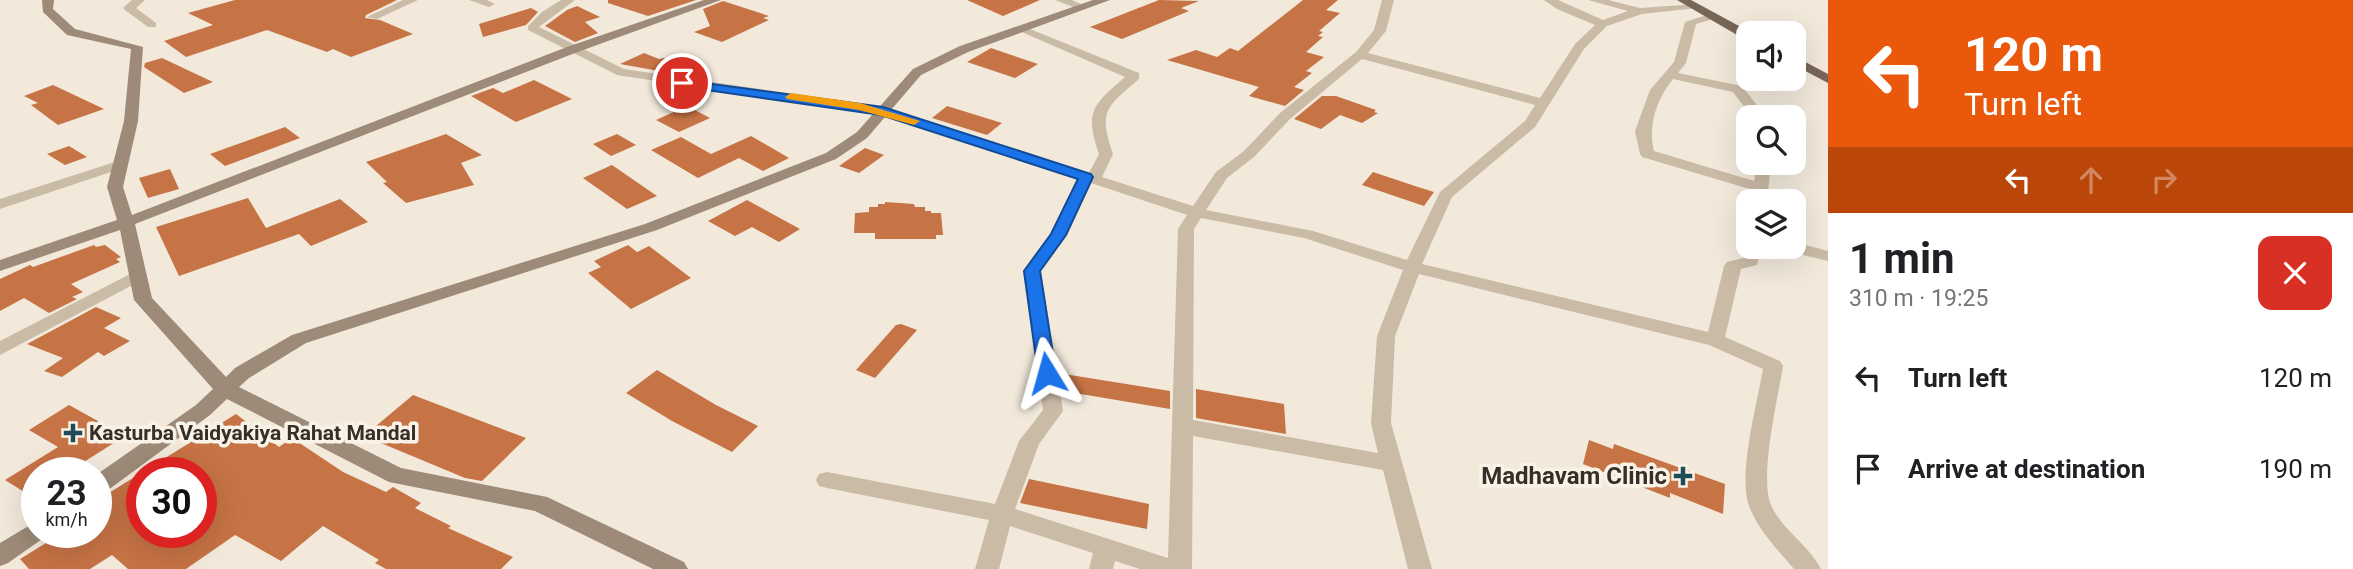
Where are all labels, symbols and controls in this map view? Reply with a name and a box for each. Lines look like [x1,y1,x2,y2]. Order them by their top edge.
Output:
map controls [1736,21,1806,259]
button: sound [1736,21,1806,91]
text: 120 m [1964,26,2103,83]
icon: left [1849,28,1940,119]
pin [652,53,712,113]
icon: arrive [663,64,701,102]
text: Turn left [1964,85,2082,123]
button: search [1736,105,1806,175]
icon: left [1999,161,2037,199]
icon: ahead [2072,161,2110,199]
icon: right [2145,161,2183,199]
button: layers [1736,189,1806,259]
text: 1 min [1849,234,1955,283]
button: close [2258,236,2332,310]
text: 310 m · 19:25 [1849,285,1988,312]
position arrow [1010,336,1084,410]
icon: left [1849,359,1887,397]
text: Turn left [1908,363,2007,393]
text: 120 m [2259,363,2332,393]
place label: Kasturba Vaidyakiya Rahat Mandal [89,421,416,445]
marker: Kasturba Vaidyakiya Rahat Mandal [63,423,83,443]
icon: arrive [1849,450,1887,488]
text: Arrive at destination [1908,454,2145,484]
text: 190 m [2259,454,2332,484]
speed limit sign: 30 [126,457,217,548]
place label: Madhavam Clinic [1481,462,1667,490]
marker: Madhavam Clinic [1673,466,1693,486]
text: 23 [46,473,87,514]
text: km/h [45,509,88,530]

